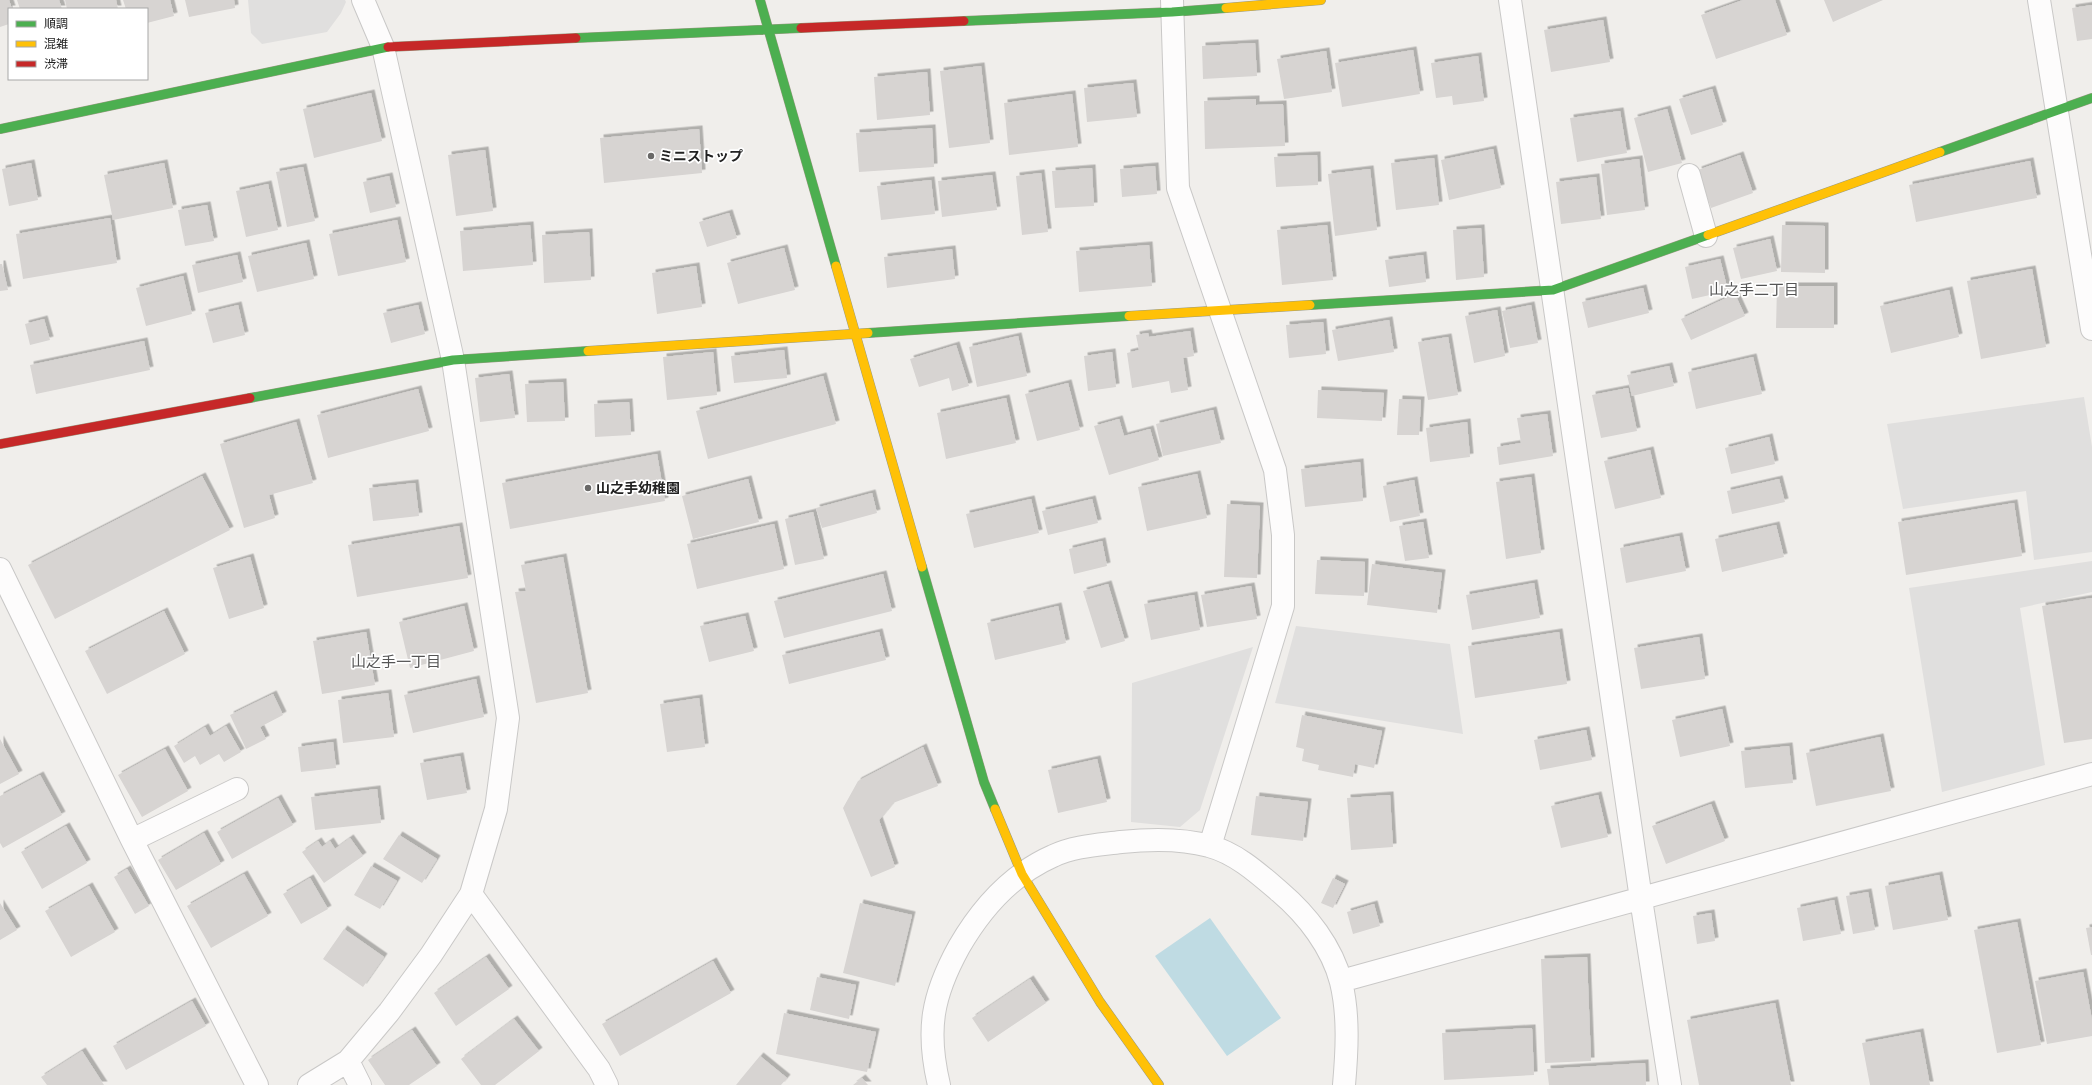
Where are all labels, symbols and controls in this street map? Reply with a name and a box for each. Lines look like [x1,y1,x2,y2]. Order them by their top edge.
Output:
legend [8,8,148,80]
text: 順調 [44,16,68,31]
text: 混雑 [44,36,68,51]
text: 渋滞 [44,56,68,71]
place label: ミニストップ [659,147,743,164]
marker: ミニストップ [646,151,656,161]
district label: 山之手二丁目 [1709,280,1799,299]
place label: 山之手幼稚園 [596,479,680,496]
marker: 山之手幼稚園 [583,483,593,493]
district label: 山之手一丁目 [351,652,441,671]

